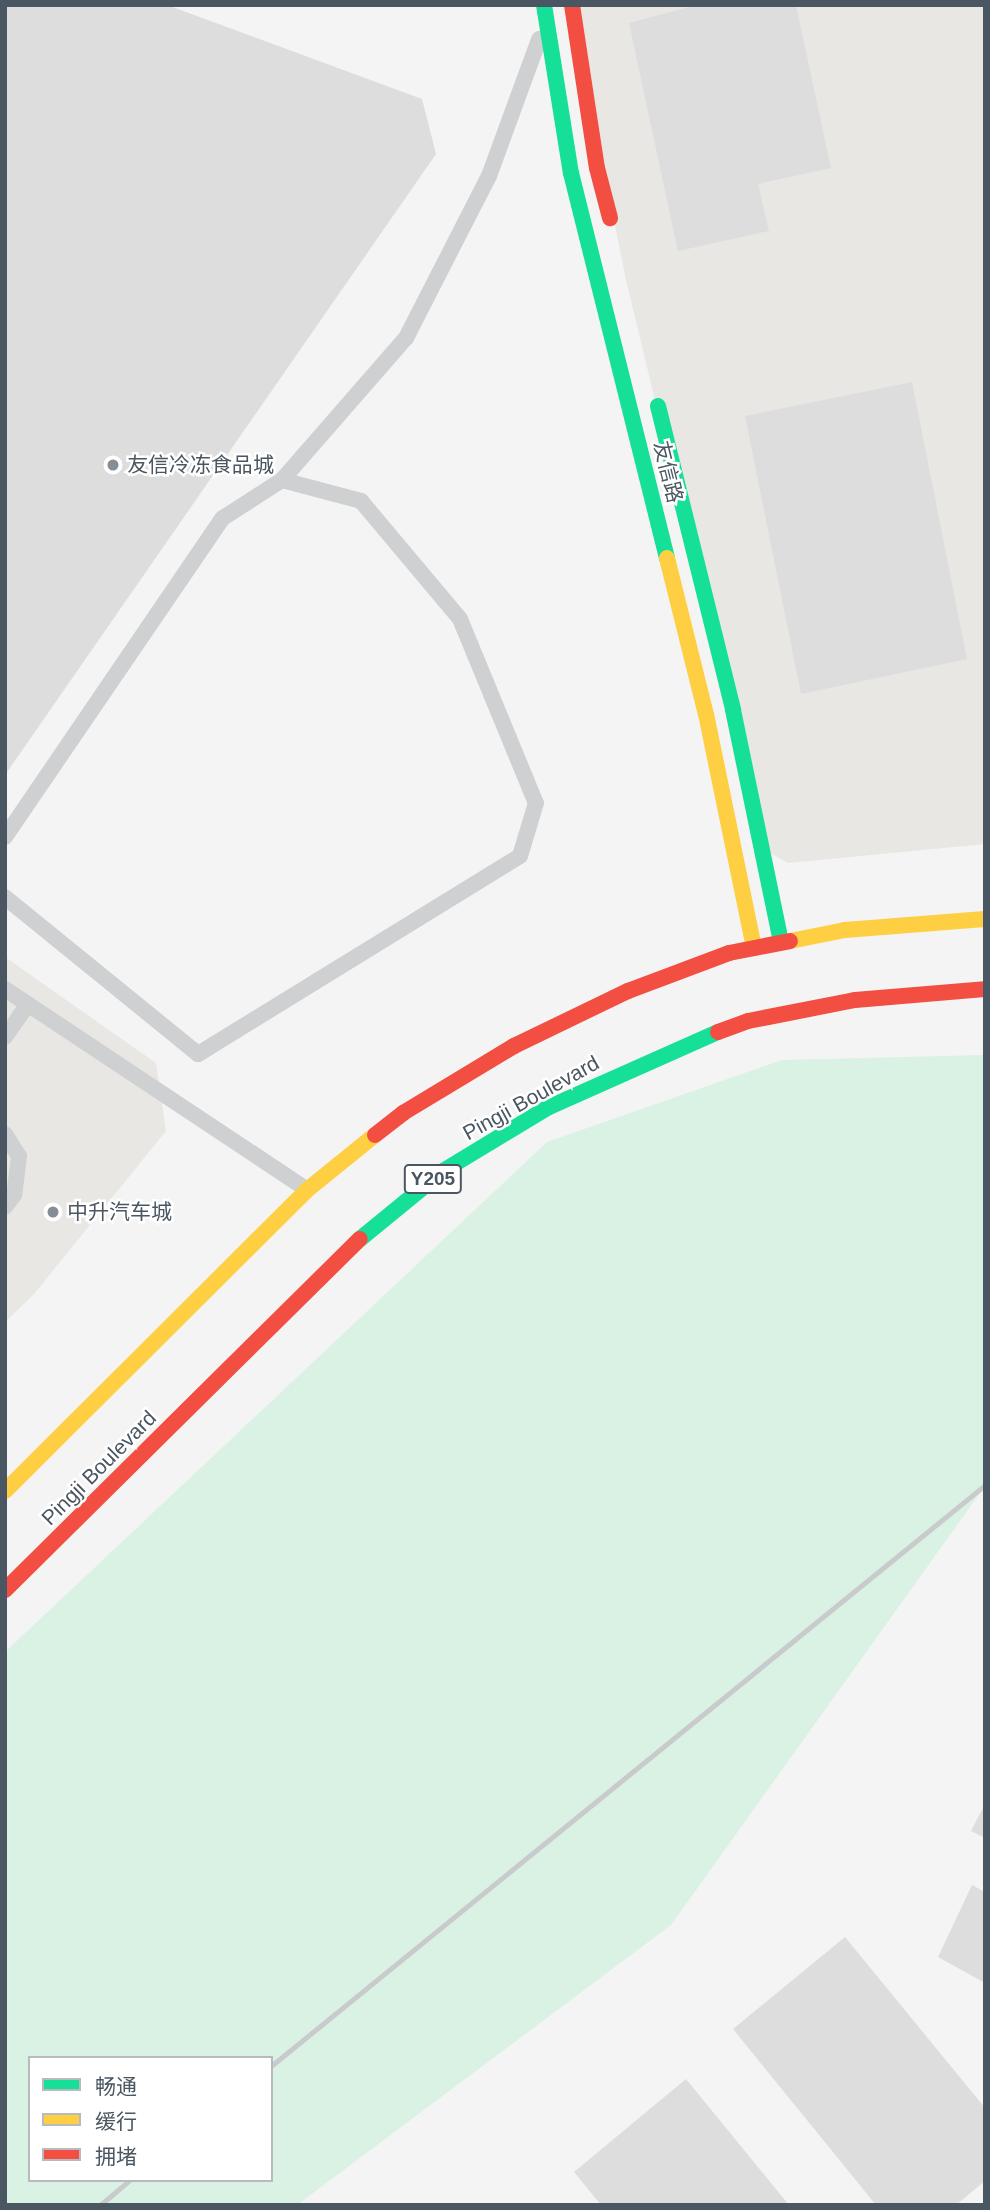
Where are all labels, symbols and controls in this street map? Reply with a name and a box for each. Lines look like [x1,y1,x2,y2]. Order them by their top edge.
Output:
street label: 友信路 [648,438,688,506]
place label: 友信冷冻食品城 [127,452,274,478]
marker: 友信冷冻食品城 [105,457,121,473]
street label: Pingji Boulevard [459,1050,603,1146]
road number: Y205 [403,1163,463,1194]
place label: 中升汽车城 [67,1199,172,1225]
marker: 中升汽车城 [45,1204,61,1220]
street label: Pingji Boulevard [36,1405,162,1531]
legend [28,2056,273,2182]
text: 畅通 [95,2075,137,2098]
text: 缓行 [95,2110,137,2133]
text: 拥堵 [95,2145,137,2168]

